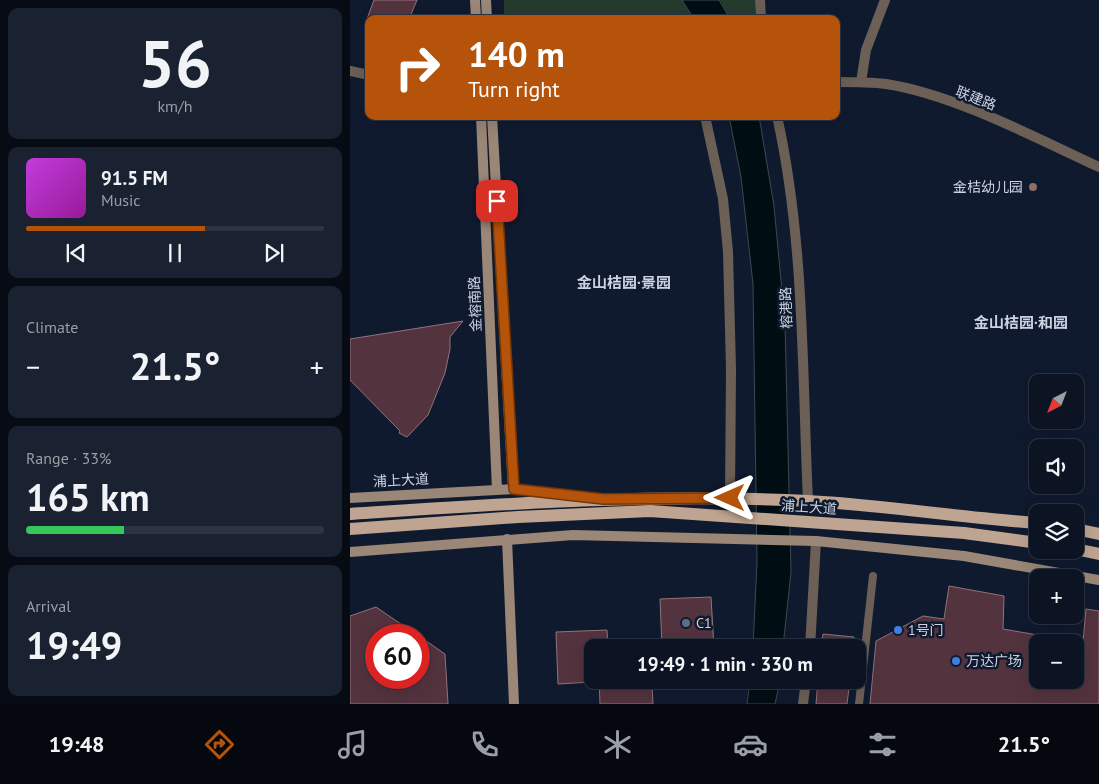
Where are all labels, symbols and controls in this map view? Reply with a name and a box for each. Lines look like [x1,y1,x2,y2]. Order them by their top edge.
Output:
text: 56 [138,21,212,105]
text: 140 m [468,31,565,77]
icon: right [385,35,450,100]
text: Turn right [468,75,560,103]
street label: 联建路 [953,82,999,114]
text: km/h [157,96,193,116]
text: 91.5 FM [101,166,168,190]
place label: 金桔幼儿园 [953,178,1023,196]
pin [476,180,518,222]
marker: 金桔幼儿园 [1027,181,1039,193]
icon: arrive [483,187,511,215]
text: Music [101,190,141,210]
icon: previous [62,239,90,267]
icon: pause [161,239,189,267]
icon: next [260,239,288,267]
district label: 金山桔园·景园 [577,273,671,292]
street label: 金榕南路 [465,276,485,332]
street label: 榕港路 [776,287,796,329]
district label: 金山桔园·和园 [974,313,1068,332]
text: Climate [26,317,78,337]
text: 21.5° [130,341,220,390]
text: − [26,348,40,385]
text: + [310,348,324,385]
north arrow [1029,374,1084,429]
map controls [1029,374,1084,689]
button: sound [1029,439,1084,494]
text: Range · 33% [26,448,111,468]
street label: 浦上大道 [373,470,429,490]
position arrow [703,471,755,523]
text: 165 km [26,472,150,521]
street label: 浦上大道 [780,496,838,518]
button: layers [1029,504,1084,559]
button: + [1029,569,1084,624]
text: Arrival [26,596,71,616]
place label: C1 [696,614,712,632]
marker: C1 [680,617,692,629]
text: 19:49 [26,620,122,669]
place label: 1号门 [908,621,944,639]
speed limit sign: 60 [365,624,430,689]
marker: 1号门 [892,624,904,636]
button: − [1029,634,1084,689]
text: 19:49 · 1 min · 330 m [637,652,813,676]
place label: 万达广场 [966,652,1022,670]
marker: 万达广场 [950,655,962,667]
icon: directions [202,727,237,762]
icon: music [335,727,370,762]
icon: phone [467,727,502,762]
icon: climate [600,727,635,762]
icon: car [733,727,768,762]
icon: filters [865,727,900,762]
text: 19:48 [49,730,105,758]
text: 21.5° [998,730,1050,758]

